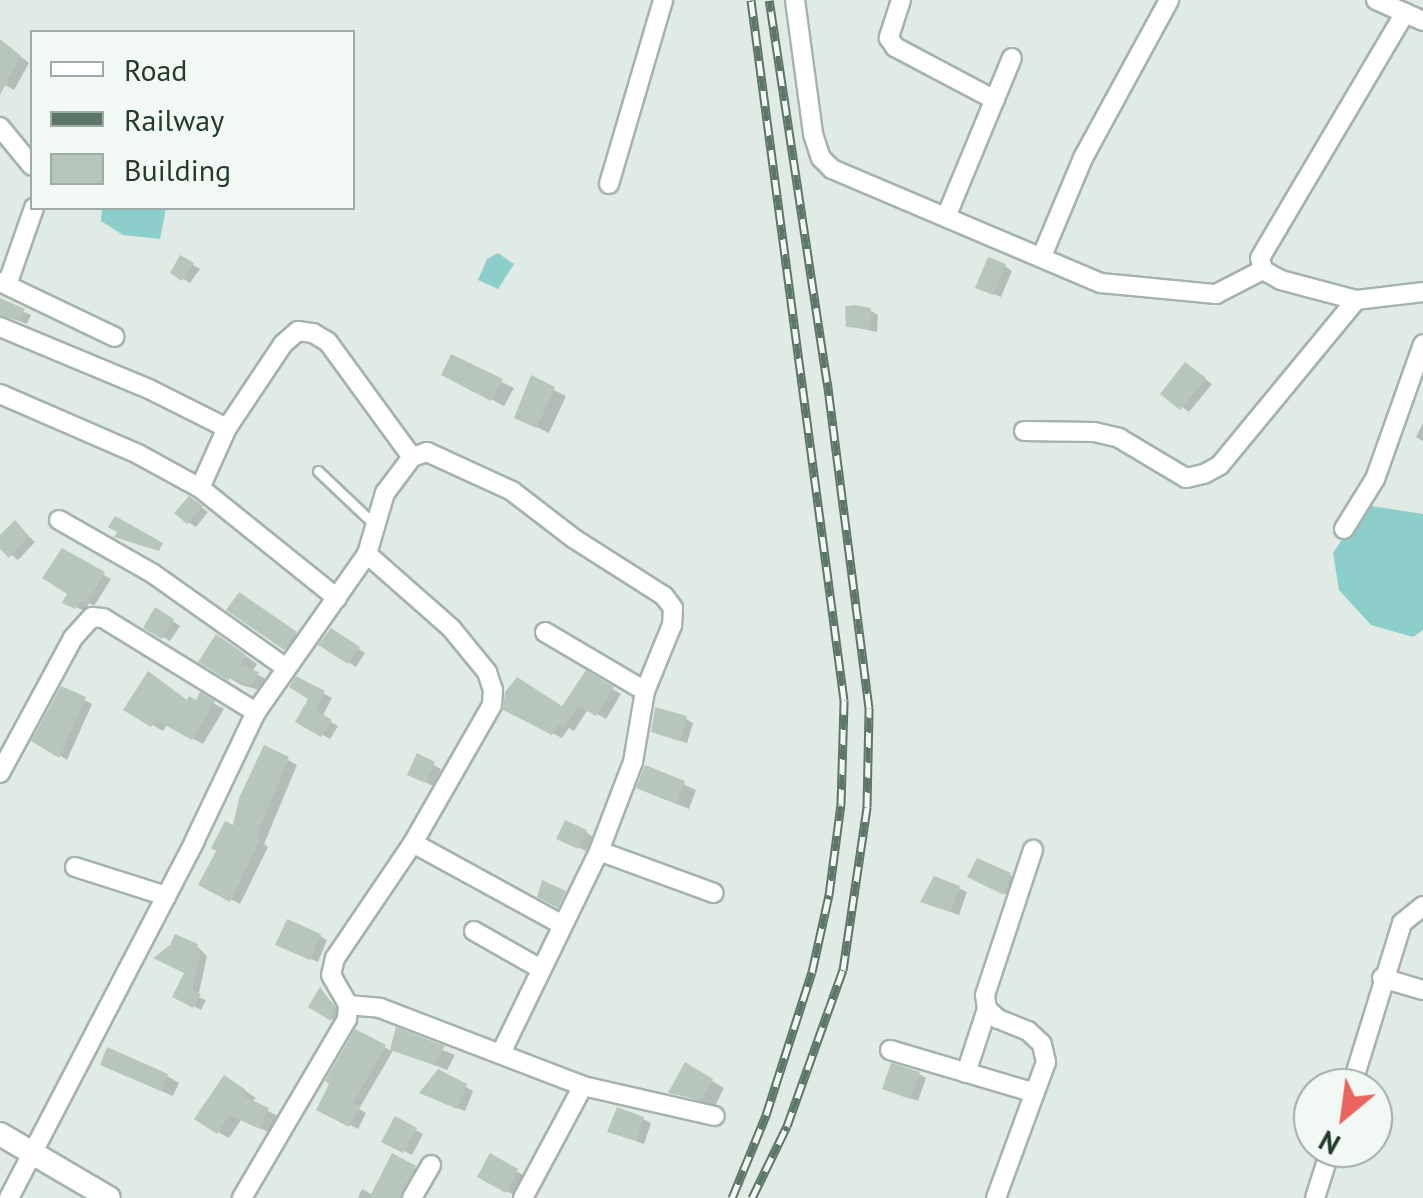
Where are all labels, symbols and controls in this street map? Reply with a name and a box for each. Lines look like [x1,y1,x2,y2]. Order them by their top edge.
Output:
legend [30,30,355,210]
text: Road [124,50,188,89]
text: Railway [124,100,224,139]
text: Building [124,150,231,189]
north arrow [1293,1068,1393,1168]
text: N [1312,1122,1346,1164]

